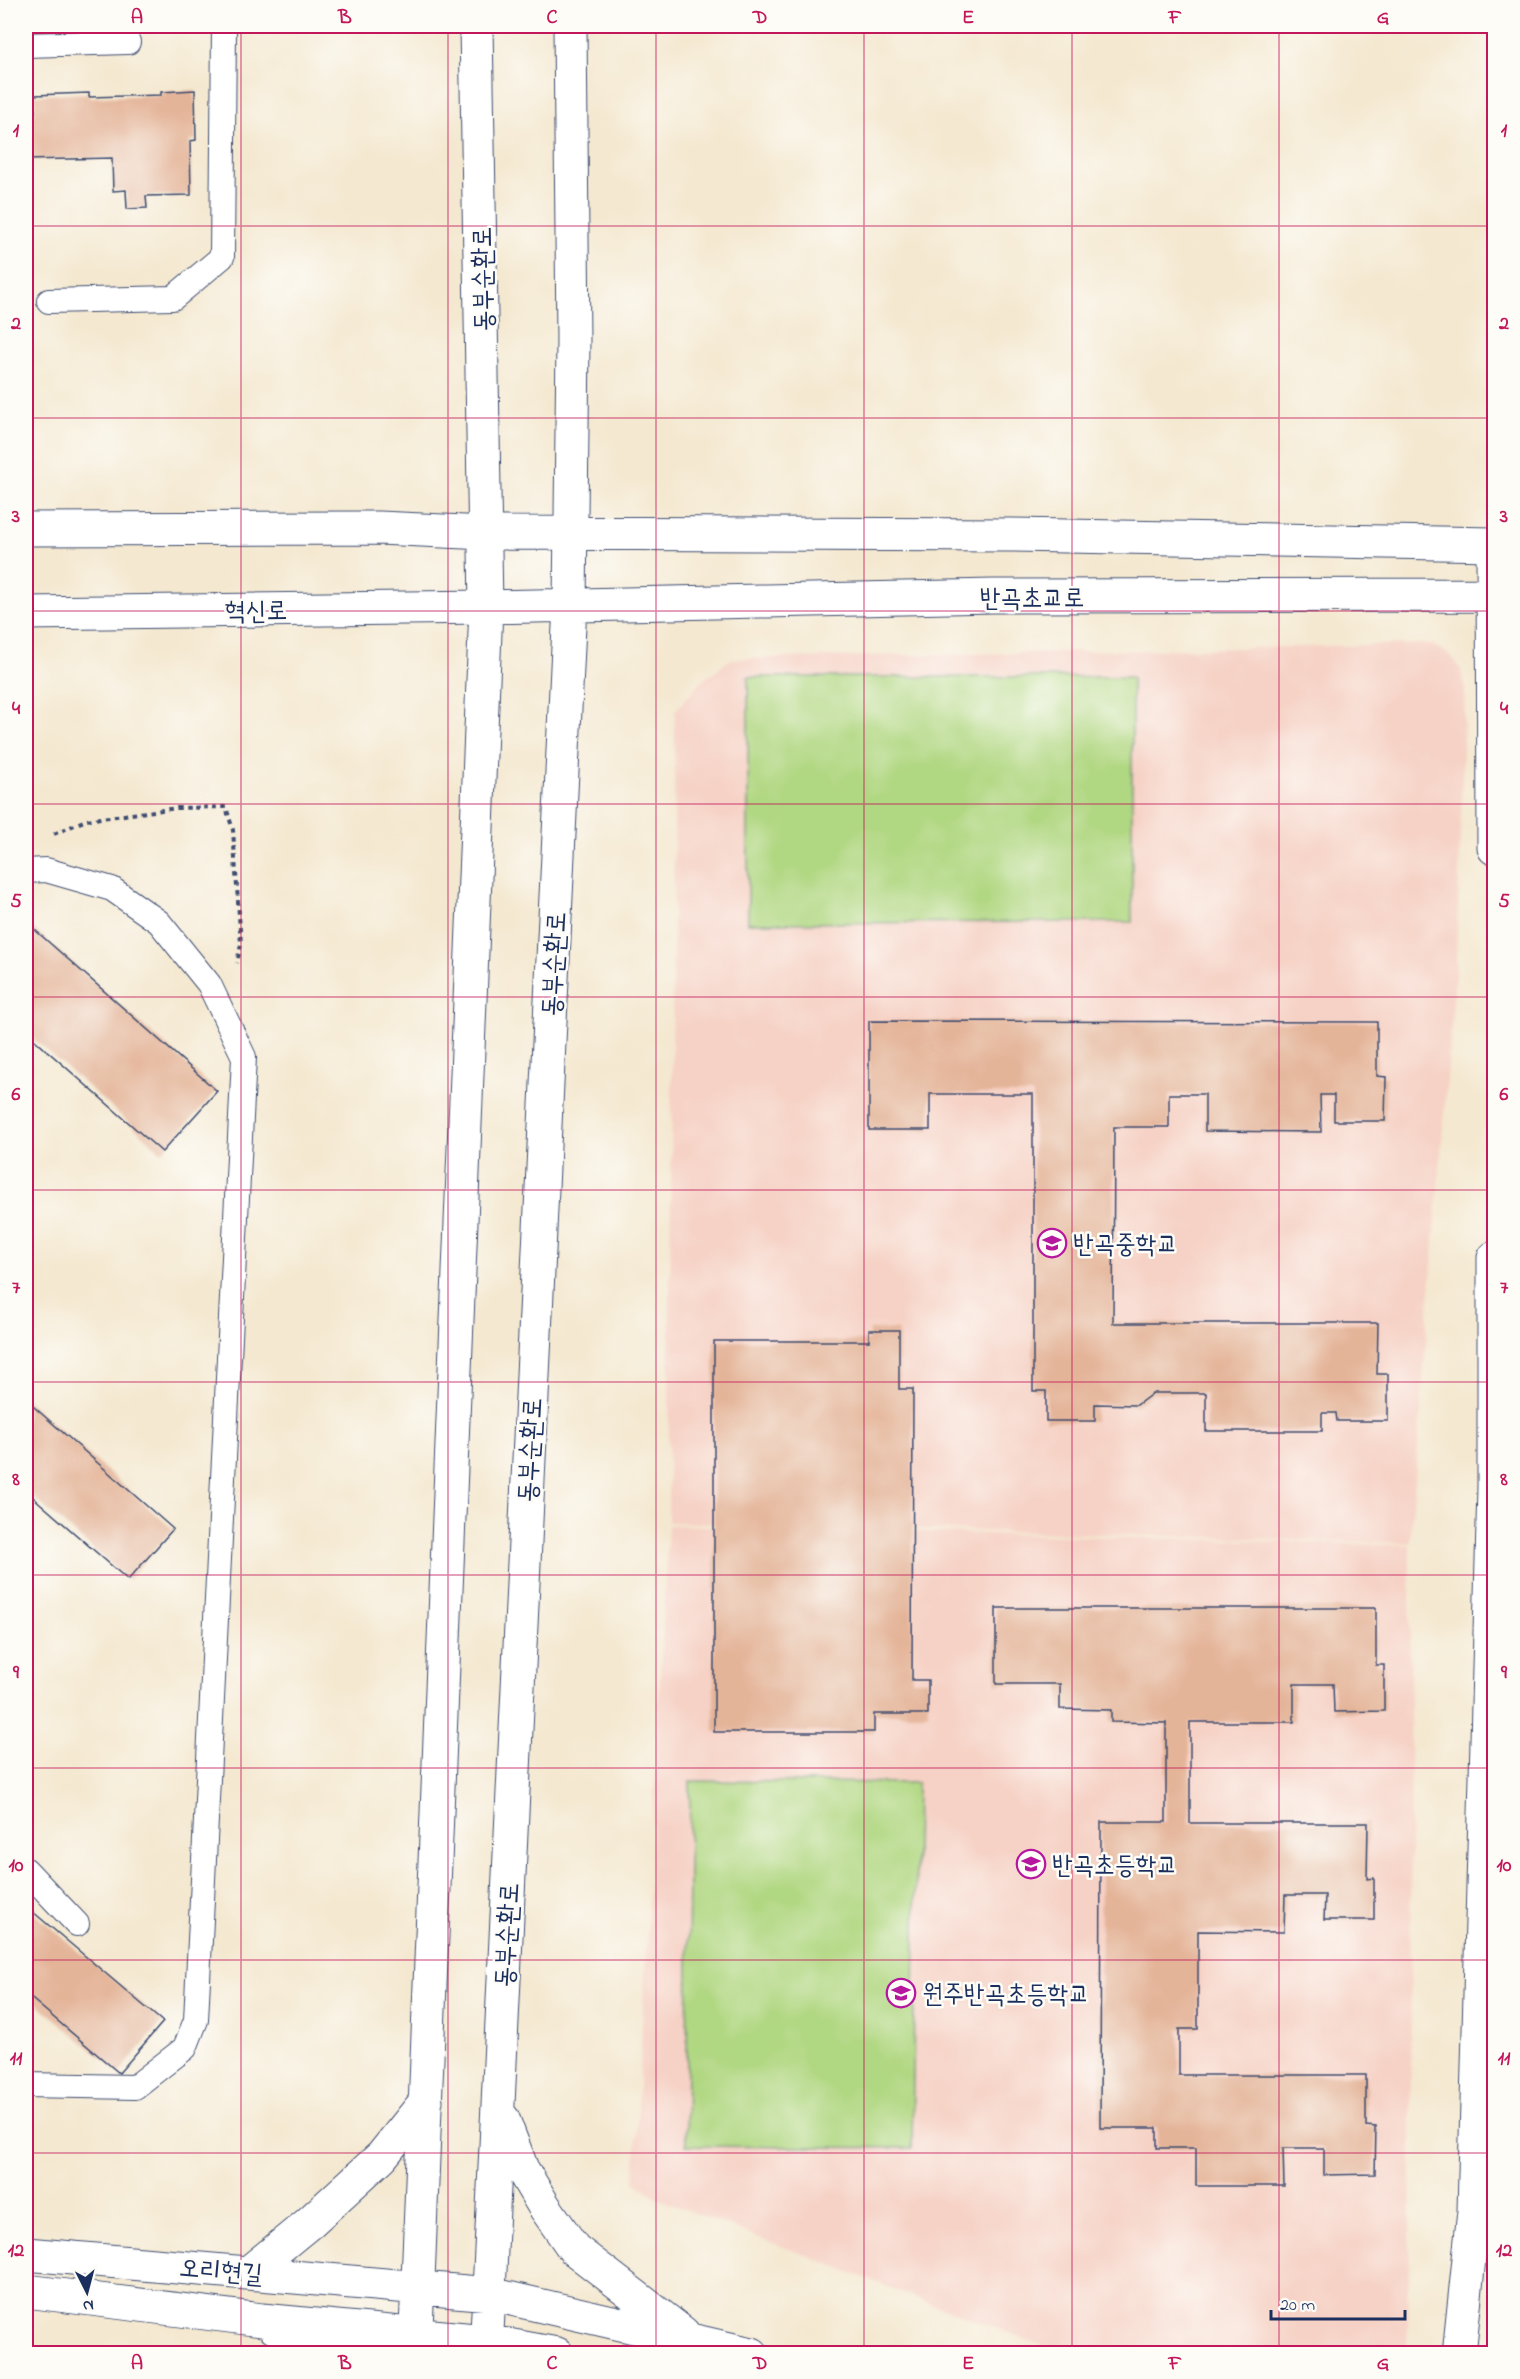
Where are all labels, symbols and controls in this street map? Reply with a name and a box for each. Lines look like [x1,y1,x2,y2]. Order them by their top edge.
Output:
text: A [131,4,143,33]
text: B [337,4,352,33]
text: C [547,4,558,33]
text: D [752,4,767,33]
text: E [962,4,974,33]
text: F [1168,4,1182,33]
text: G [1377,4,1390,33]
text: 1 [13,117,20,146]
text: 1 [1501,117,1508,146]
street label: 동부순환로 [465,226,505,332]
text: 2 [10,310,21,339]
text: 2 [1498,310,1509,339]
text: 3 [11,503,20,532]
text: 3 [1499,503,1508,532]
street label: 반곡초교로 [980,581,1084,619]
street label: 혁신로 [224,593,288,633]
text: 4 [12,695,21,724]
text: 4 [1500,695,1509,724]
text: 5 [10,888,22,917]
text: 5 [1498,888,1510,917]
street label: 동부순환로 [534,911,578,1017]
text: 6 [12,1081,21,1110]
text: 6 [1500,1081,1509,1110]
school or university icon: 반곡중학교 [1036,1227,1068,1259]
place label: 반곡중학교 [1073,1227,1178,1265]
text: 7 [12,1274,21,1303]
text: 7 [1500,1274,1509,1303]
street label: 동부순환로 [510,1397,554,1503]
text: 8 [11,1466,20,1495]
text: 8 [1499,1466,1508,1495]
text: 9 [12,1659,20,1688]
text: 9 [1500,1659,1508,1688]
school or university icon: 반곡초등학교 [1015,1848,1047,1880]
place label: 반곡초등학교 [1052,1848,1178,1886]
text: 10 [9,1852,24,1881]
text: 10 [1497,1852,1512,1881]
street label: 동부순환로 [487,1882,531,1988]
school or university icon: 원주반곡초등학교 [885,1977,917,2009]
place label: 원주반곡초등학교 [922,1977,1089,2015]
text: 11 [10,2045,23,2074]
text: 11 [1498,2045,1511,2074]
text: 12 [8,2237,24,2266]
text: 12 [1496,2237,1512,2266]
street label: 오리현길 [177,2250,264,2296]
north arrow [57,2262,117,2322]
scale bar [1271,2283,1404,2321]
text: N [82,2292,95,2317]
text: 20 m [1280,2293,1315,2319]
text: A [131,2350,143,2379]
text: B [337,2350,352,2379]
text: C [547,2350,558,2379]
text: D [752,2350,767,2379]
text: E [962,2350,974,2379]
text: F [1168,2350,1182,2379]
text: G [1377,2350,1390,2379]

